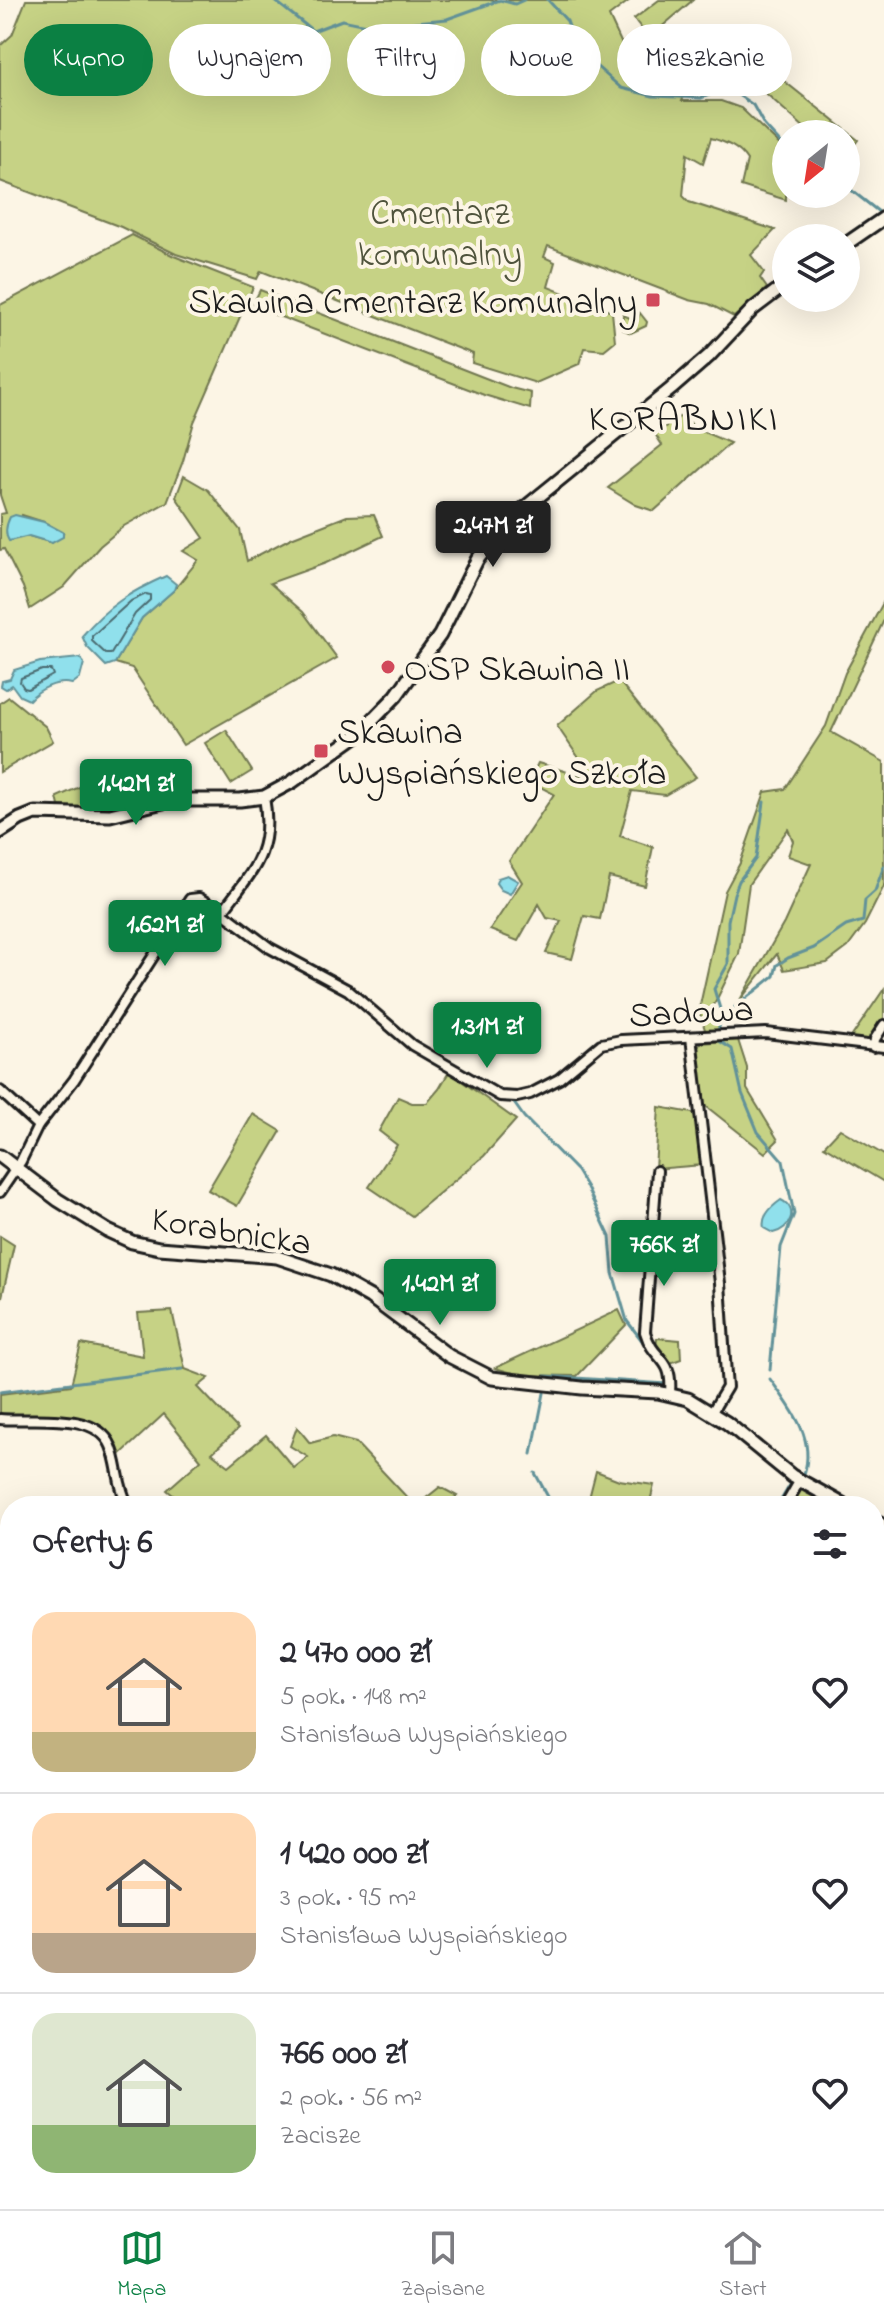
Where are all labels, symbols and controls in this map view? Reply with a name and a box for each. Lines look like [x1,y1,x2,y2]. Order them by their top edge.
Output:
chip: Kupno [24,24,153,96]
chip: Wynajem [169,24,331,96]
chip: Filtry [347,24,465,96]
chip: Nowe [481,24,601,96]
chip: Mieszkanie [617,24,792,96]
north arrow [772,120,860,208]
map controls [772,120,860,312]
park label: Cmentarz komunalny [358,189,522,283]
button: layers [772,224,860,312]
place label: Skawina Cmentarz Komunalny [188,278,637,331]
marker: Skawina Cmentarz Komunalny [644,291,662,309]
district label: KORABNIKI [588,393,780,449]
pin: 2.47M zł [410,501,576,569]
text: 2.47M zł [454,508,532,546]
place label: OSP Skawina II [404,645,630,698]
marker: OSP Skawina II [379,658,397,676]
place label: Skawina Wyspiańskiego Szkoła [337,708,666,802]
marker: Skawina Wyspiańskiego Szkoła [312,742,330,760]
pin: 1.42M zł [53,759,219,827]
text: 1.42M zł [98,766,174,804]
pin: 1.62M zł [82,900,248,968]
text: 1.62M zł [126,907,204,945]
street label: Sadowa [628,985,755,1044]
pin: 1.31M zł [404,1002,570,1070]
text: 1.31M zł [451,1009,523,1047]
street label: Korabnicka [148,1195,315,1272]
pin: 766K zł [590,1220,738,1288]
text: 766K zł [629,1227,699,1265]
pin: 1.42M zł [357,1259,523,1327]
text: 1.42M zł [402,1266,478,1304]
text: Oferty: 6 [32,1519,153,1569]
icon: filters [808,1522,852,1566]
text: 2 470 000 zł [280,1629,431,1679]
icon: home [96,1644,192,1740]
icon: heart [808,1670,852,1714]
text: 5 pok. · 148 m² [280,1679,427,1717]
text: Stanisława Wyspiańskiego [280,1717,567,1755]
text: 1 420 000 zł [280,1830,428,1880]
icon: home [96,1845,192,1941]
icon: heart [808,1871,852,1915]
text: 3 pok. · 95 m² [280,1880,416,1918]
text: Stanisława Wyspiańskiego [280,1918,567,1956]
text: 766 000 zł [280,2030,407,2080]
icon: home [96,2045,192,2141]
icon: heart [808,2071,852,2115]
text: 2 pok. · 56 m² [280,2080,422,2118]
text: Zacisze [280,2118,361,2156]
tab: Mapa [117,2226,166,2306]
tab: Zapisane [401,2226,485,2306]
tab: Start [719,2226,767,2306]

